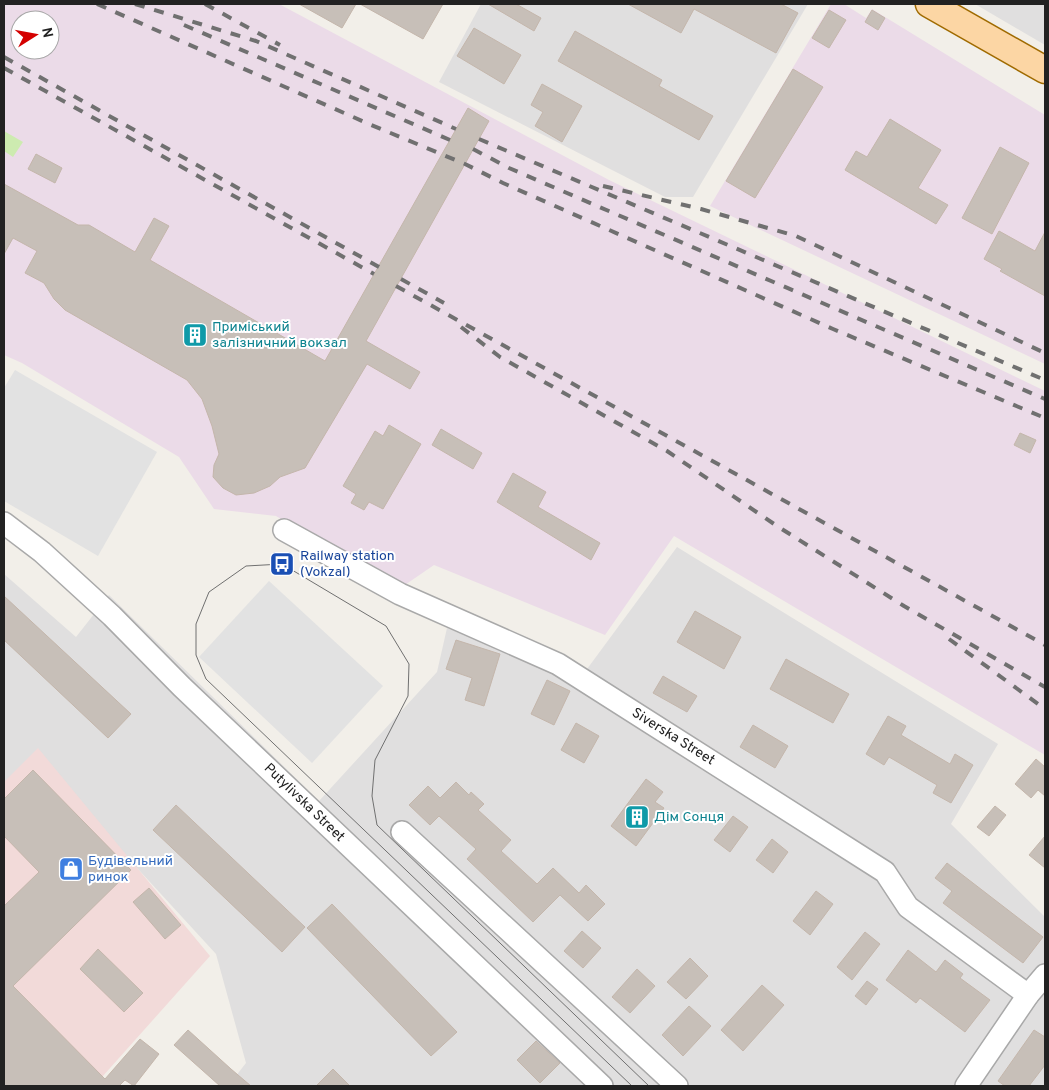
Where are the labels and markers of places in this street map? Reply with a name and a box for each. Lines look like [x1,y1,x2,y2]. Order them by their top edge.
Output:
place label: Приміський залізничний вокзал [212,319,347,352]
building icon: Приміський залізничний вокзал [182,322,208,348]
place label: Railway station (Vokzal) [300,548,395,581]
bus stop icon: Railway station (Vokzal) [269,551,295,577]
building icon: Дім Сонця [624,804,650,830]
place label: Дім Сонця [654,809,724,826]
place label: Будівельний ринок [88,853,173,886]
shop icon: Будівельний ринок [58,856,84,882]

